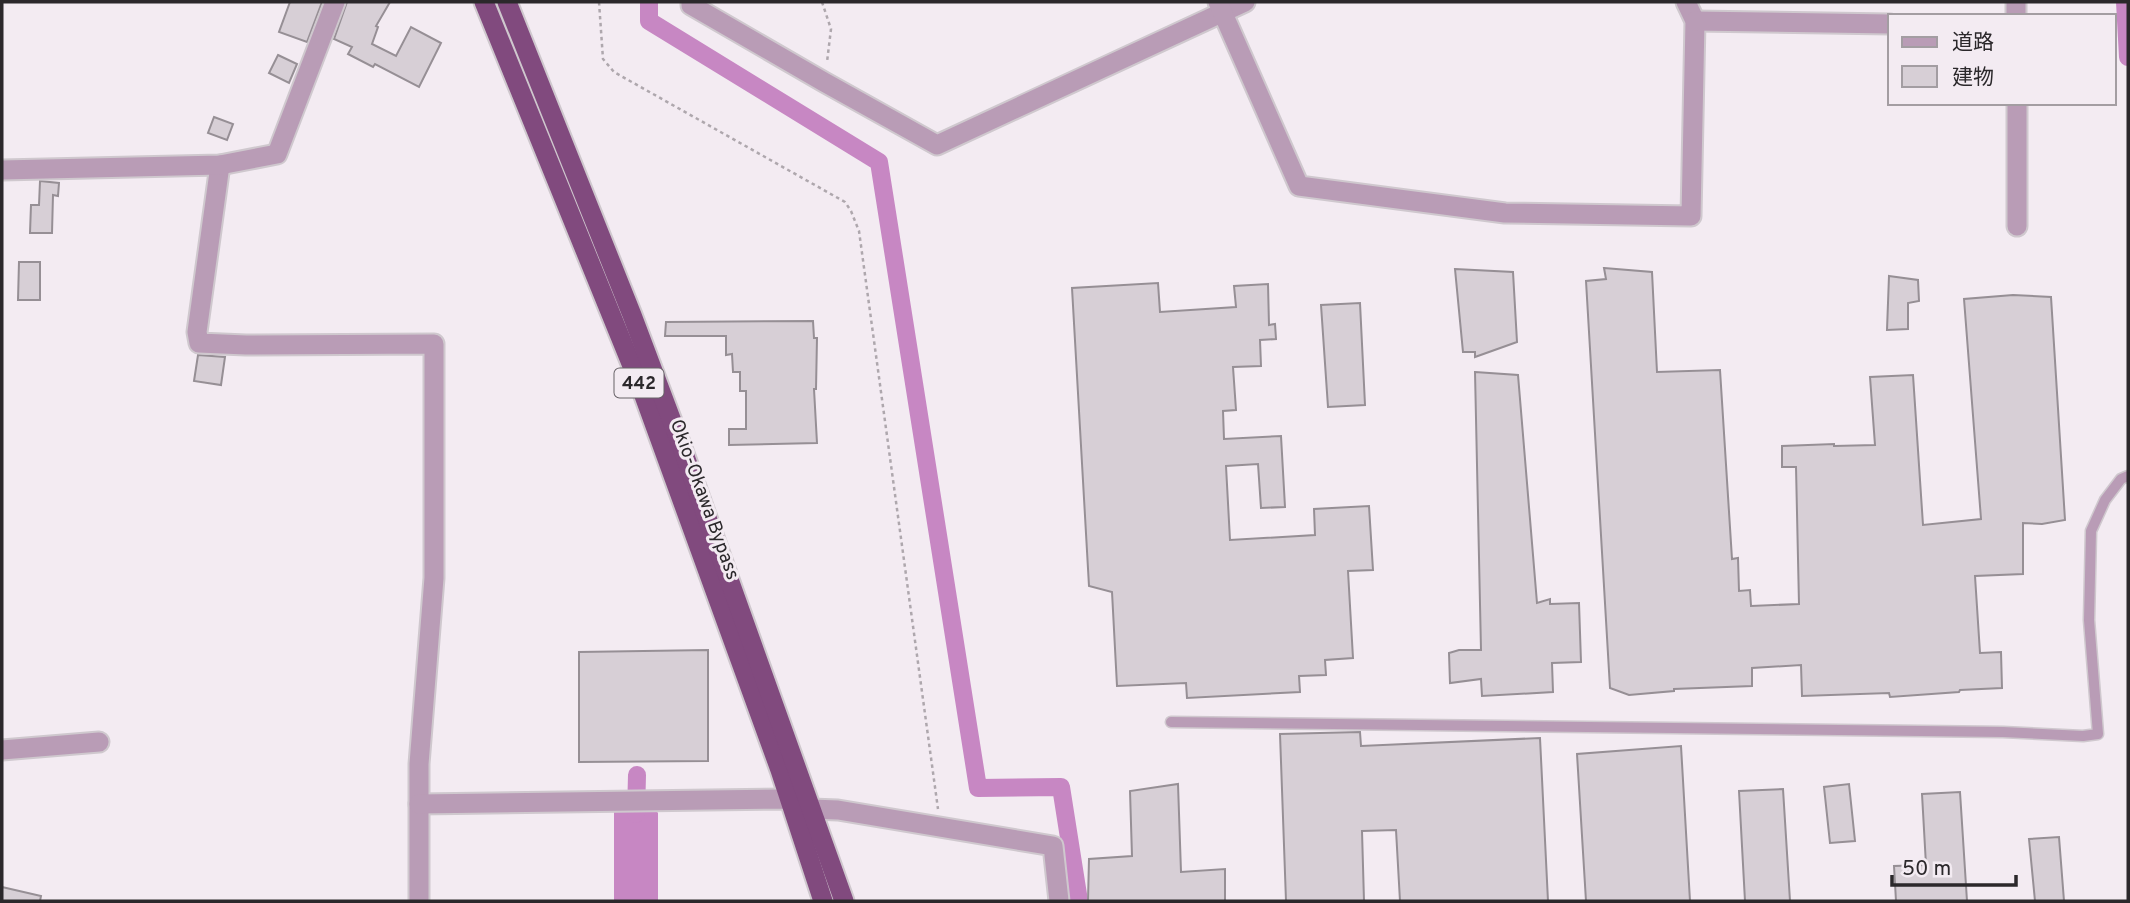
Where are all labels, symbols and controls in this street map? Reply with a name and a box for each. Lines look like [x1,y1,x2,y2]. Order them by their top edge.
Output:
legend [1888,14,2116,105]
text: 道路 [1952,30,1994,57]
text: 建物 [1952,65,1994,92]
road number: 442 [614,368,664,398]
street label: Okio-Okawa Bypass [664,416,744,583]
scale bar [1892,844,2016,888]
text: 50 m [1902,856,1951,883]

